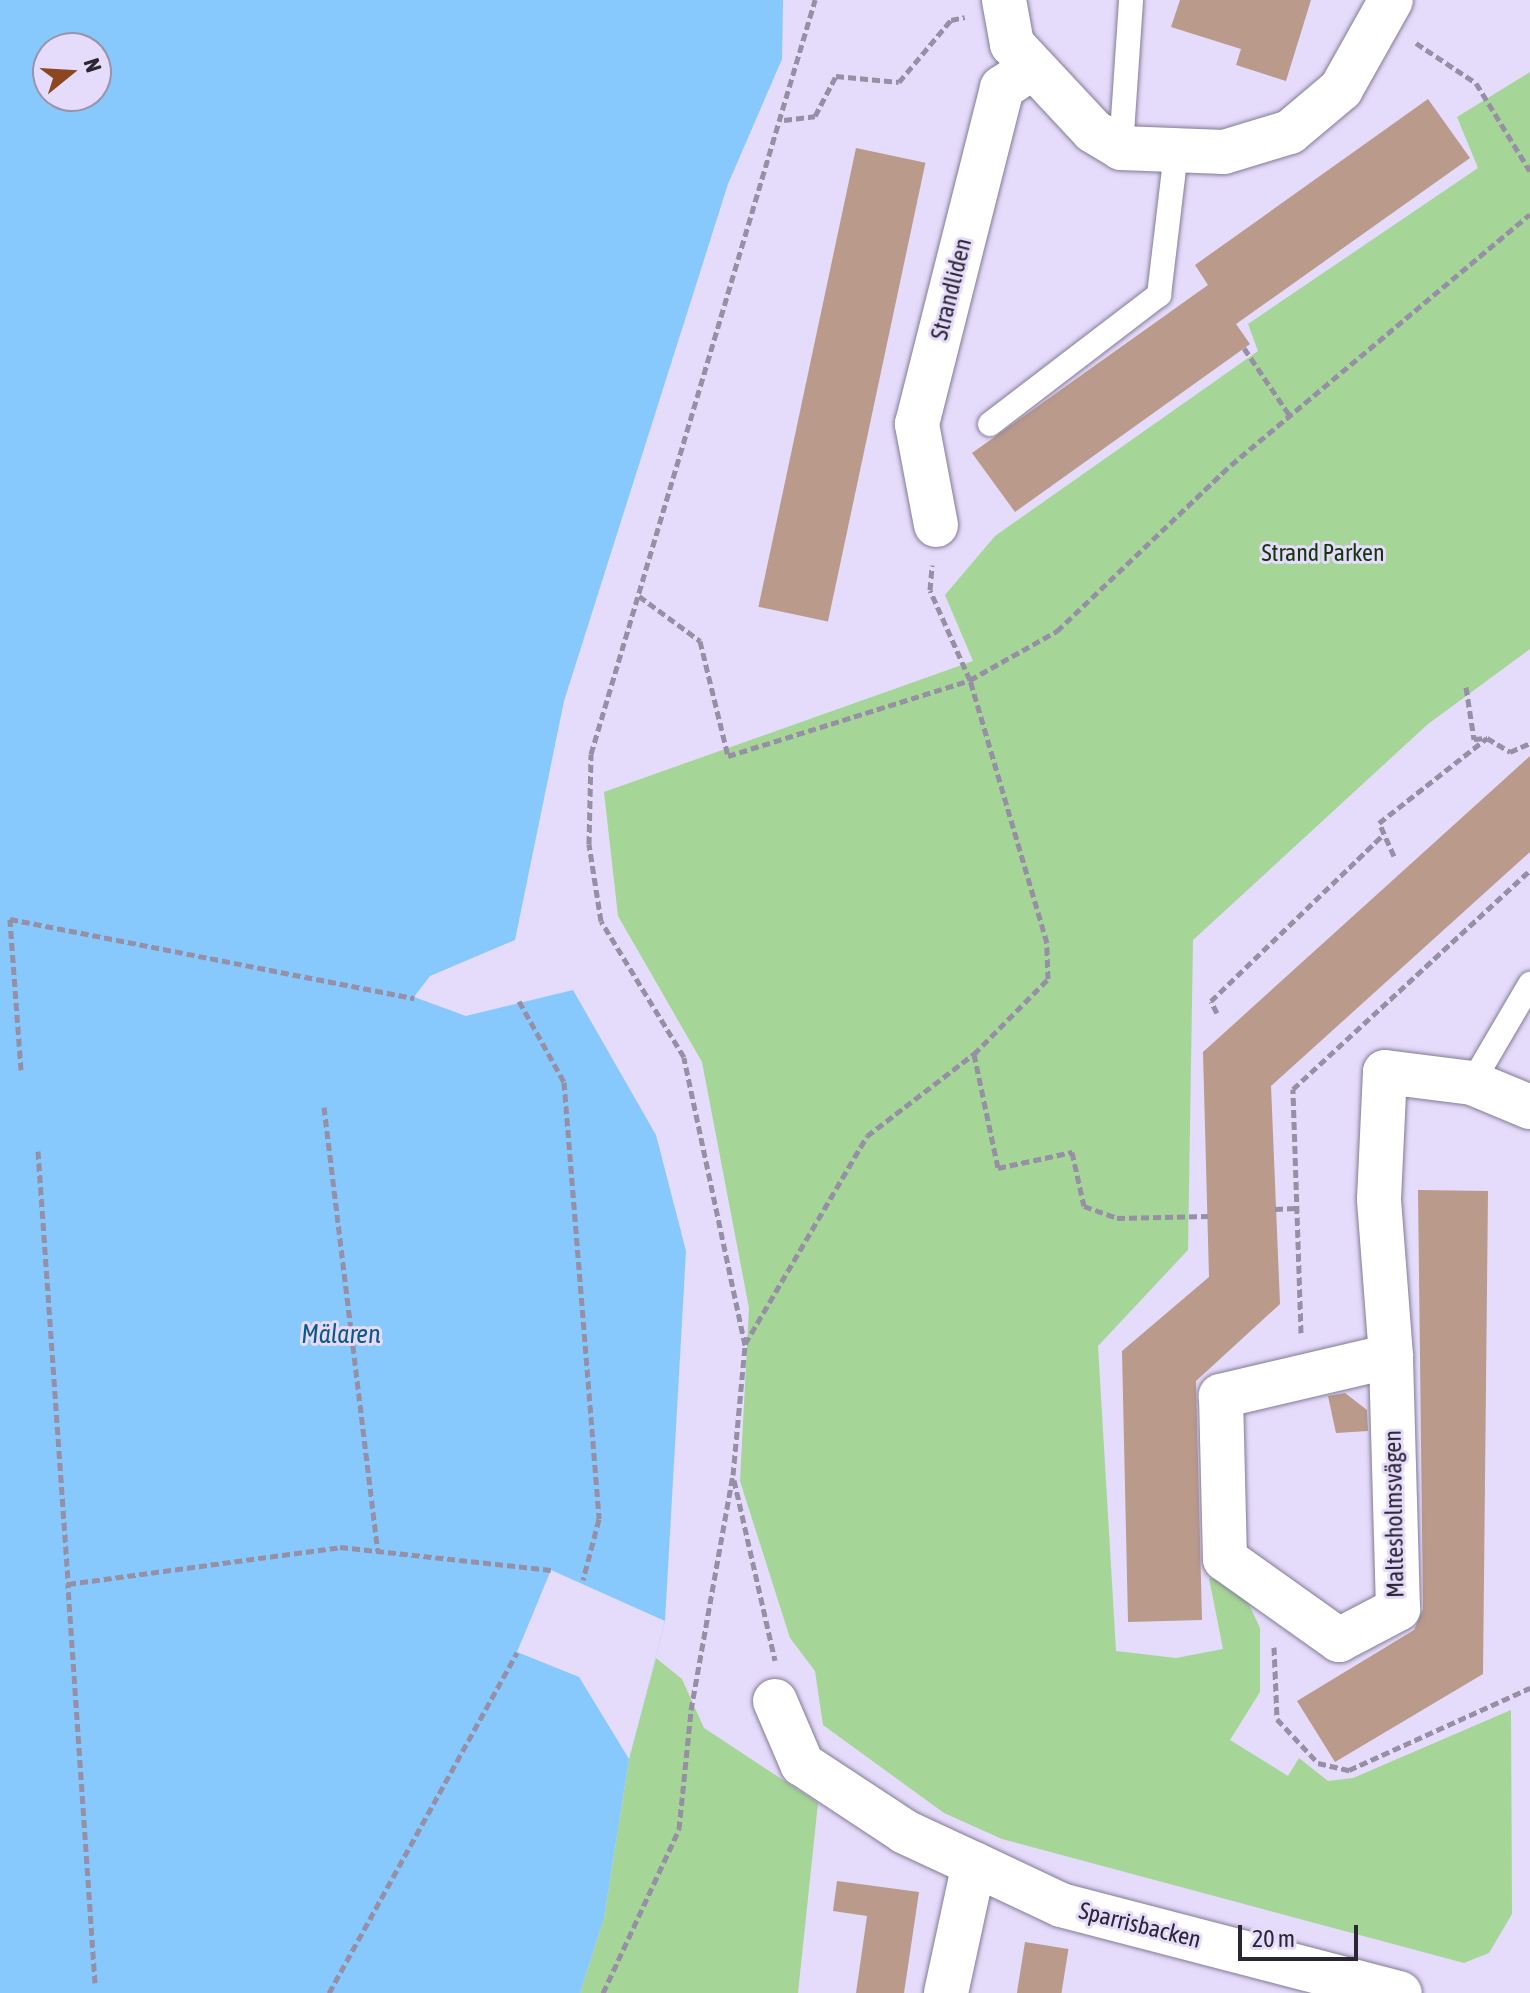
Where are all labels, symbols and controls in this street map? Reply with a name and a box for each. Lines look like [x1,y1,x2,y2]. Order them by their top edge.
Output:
north arrow [32,32,112,112]
text: N [79,55,107,75]
street label: Strandliden [925,235,977,343]
park label: Strand Parken [1261,539,1385,567]
water label: Mälaren [301,1319,381,1351]
street label: Maltesholmsvägen [1378,1430,1410,1598]
street label: Sparrisbacken [1076,1896,1204,1954]
scale bar [1242,1909,1362,1959]
text: 20 m [1252,1925,1295,1952]

